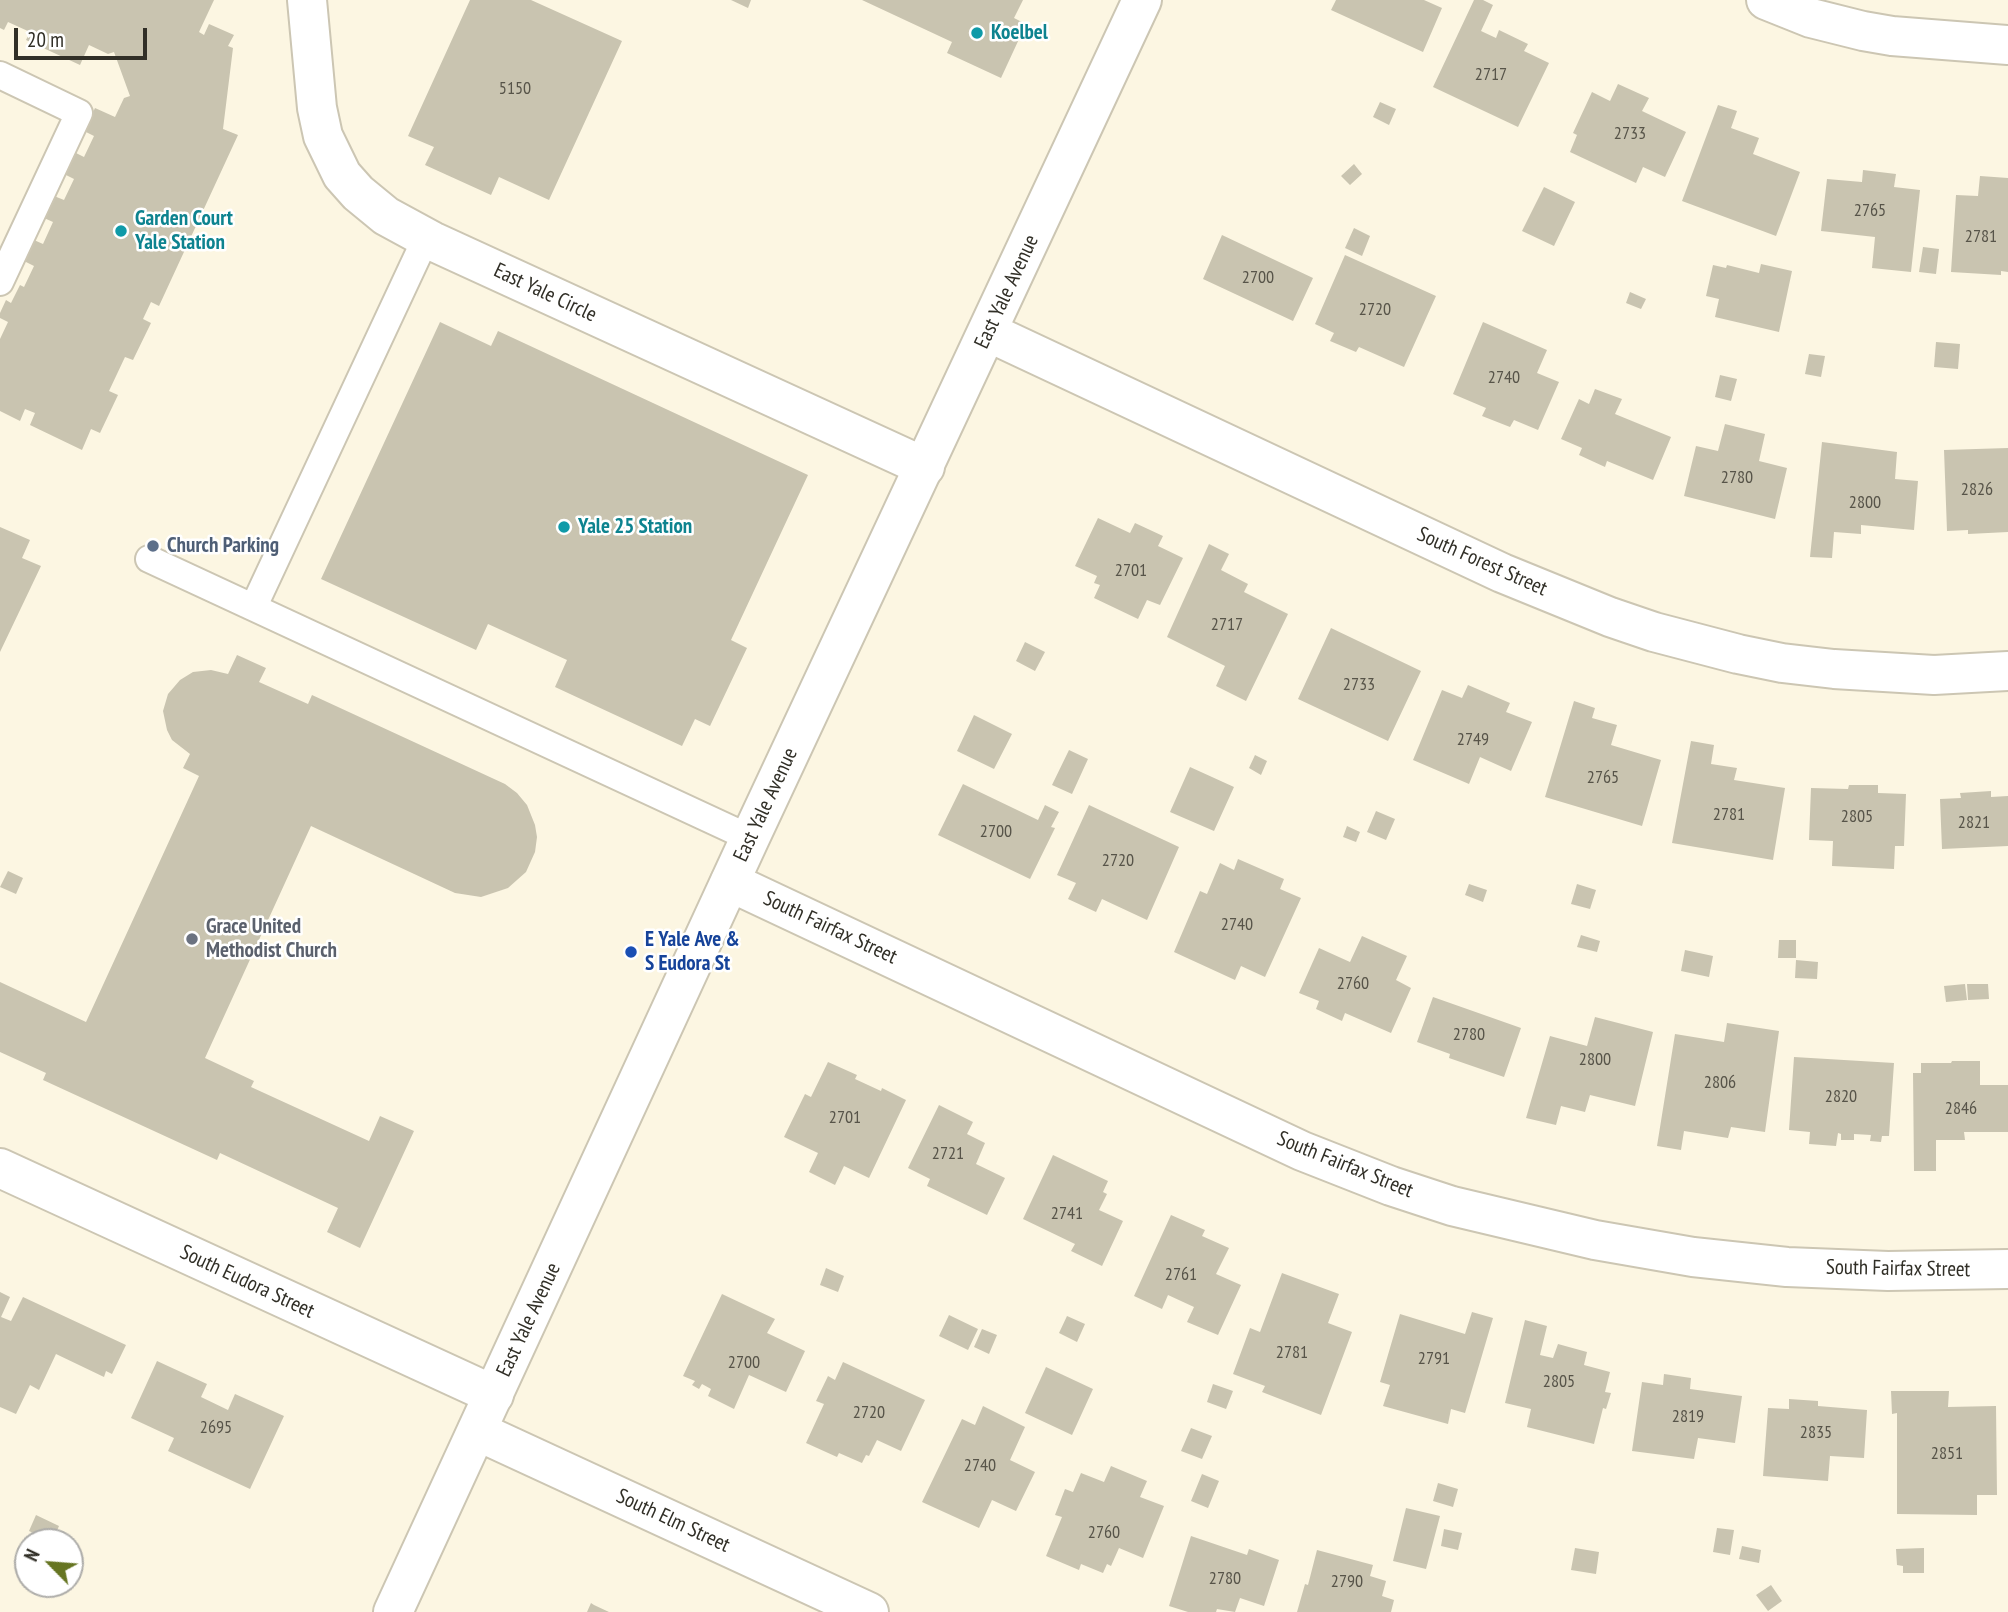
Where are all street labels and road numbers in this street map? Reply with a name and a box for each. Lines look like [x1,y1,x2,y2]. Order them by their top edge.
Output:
street label: East Yale Avenue [970,231,1044,353]
street label: East Yale Circle [490,258,600,328]
street label: South Forest Street [1413,522,1551,602]
street label: East Yale Avenue [729,744,803,866]
street label: South Fairfax Street [759,886,901,970]
street label: South Fairfax Street [1273,1126,1417,1204]
street label: South Eudora Street [176,1240,318,1324]
street label: South Fairfax Street [1826,1255,1970,1283]
street label: East Yale Avenue [492,1259,566,1381]
street label: South Elm Street [612,1484,734,1558]

